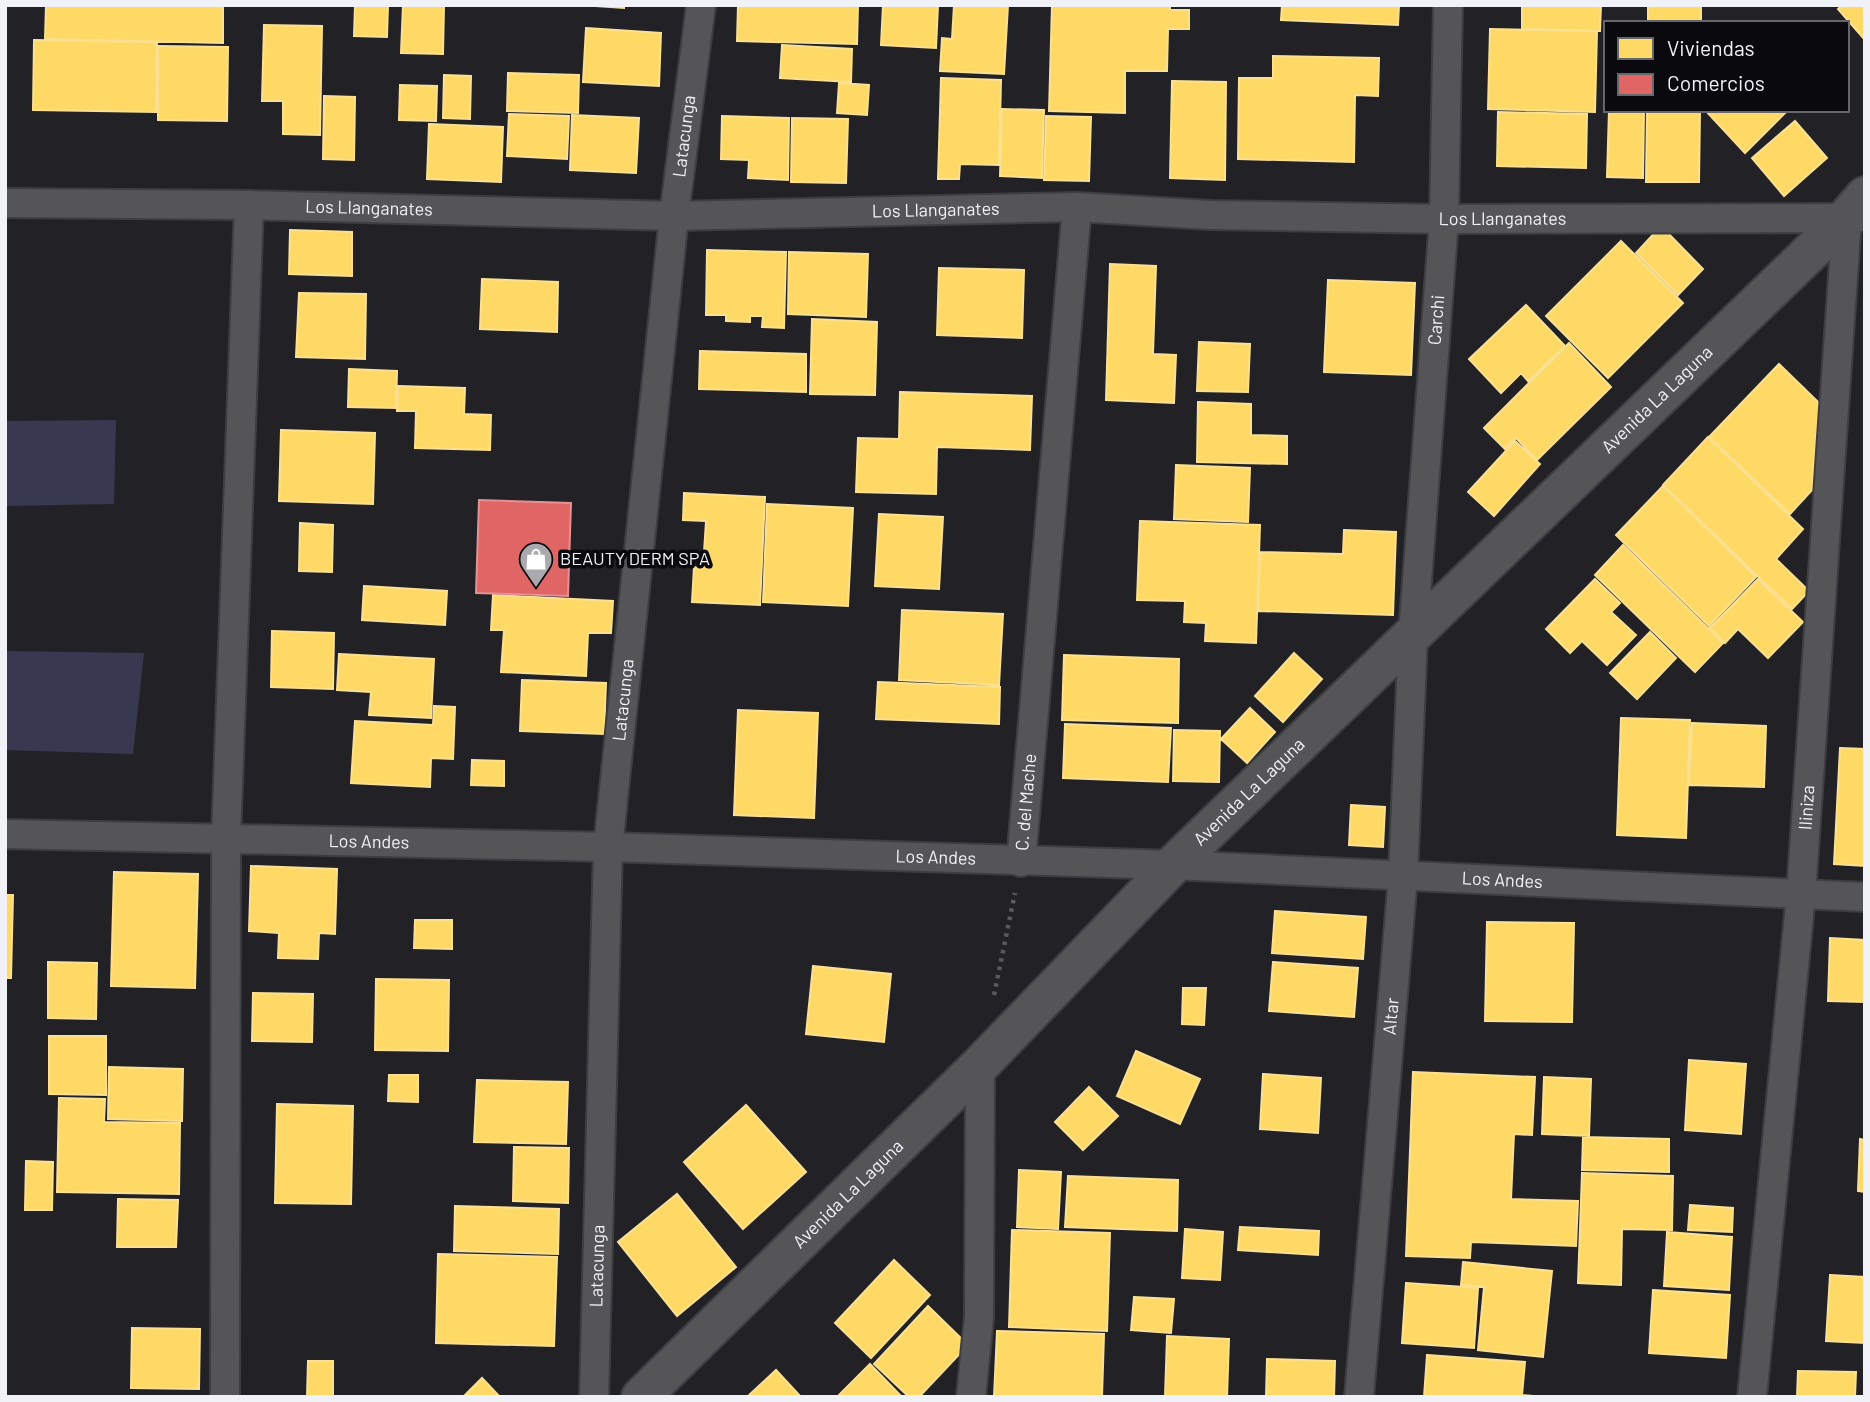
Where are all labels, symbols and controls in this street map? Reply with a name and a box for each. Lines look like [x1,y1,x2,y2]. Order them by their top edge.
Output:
legend [1604,21,1849,112]
text: Viviendas [1667,35,1755,60]
text: Comercios [1667,70,1765,95]
street label: Latacunga [667,94,699,179]
street label: Los Llanganates [305,194,433,220]
street label: Los Llanganates [872,197,1000,222]
street label: Los Llanganates [1438,207,1566,229]
street label: Carchi [1423,294,1448,346]
street label: Avenida La Laguna [1596,340,1717,457]
shop icon: BEAUTY DERM SPA [517,540,555,589]
place label: BEAUTY DERM SPA [560,547,710,569]
street label: Latacunga [607,658,638,742]
street label: Avenida La Laguna [1188,733,1309,850]
street label: C. del Mache [1010,753,1040,852]
street label: Iliniza [1793,784,1818,831]
street label: Los Andes [328,829,410,853]
street label: Los Andes [895,844,976,869]
street label: Los Andes [1461,866,1543,892]
street label: Altar [1378,996,1403,1036]
street label: Avenida La Laguna [788,1134,907,1252]
street label: Latacunga [584,1224,608,1308]

